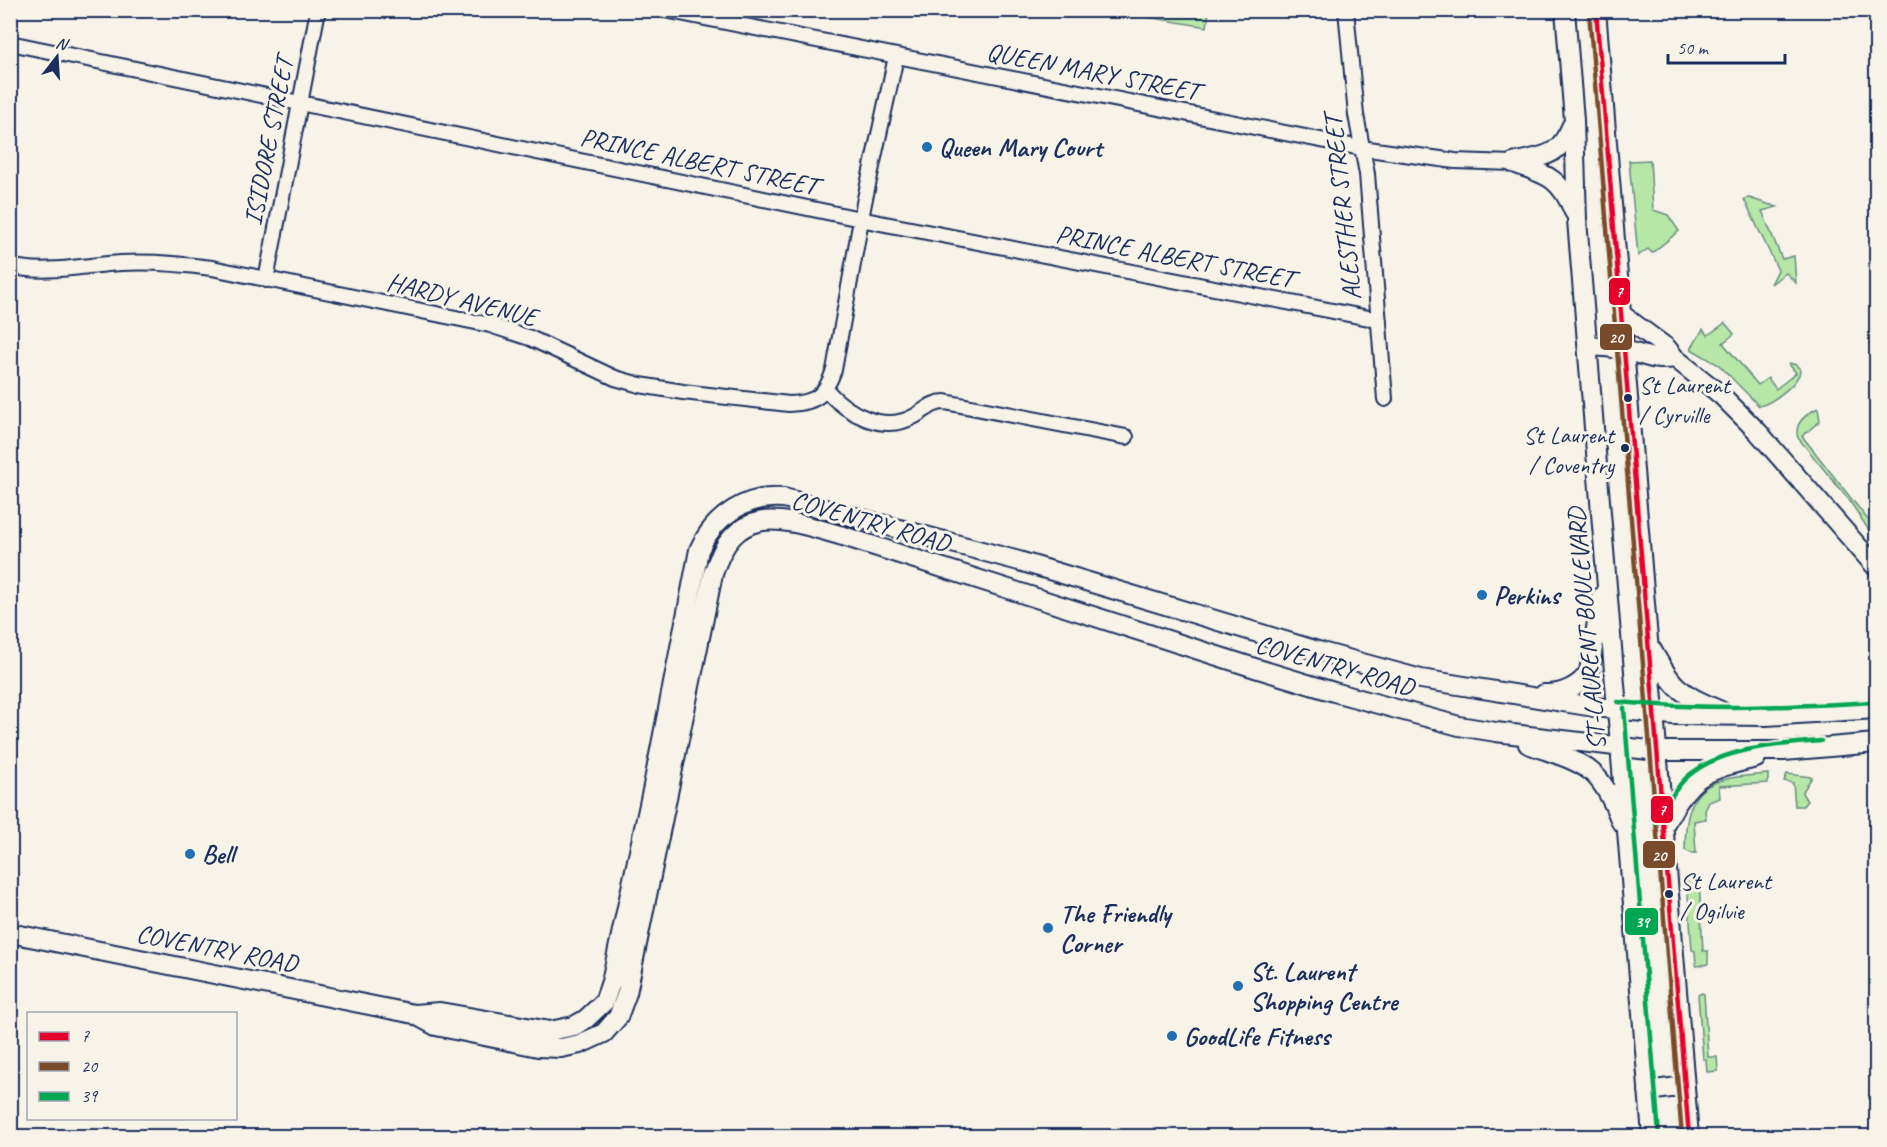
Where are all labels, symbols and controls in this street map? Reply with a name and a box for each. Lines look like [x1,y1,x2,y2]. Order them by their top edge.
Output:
north arrow [27,27,87,87]
scale bar [1668,27,1785,65]
text: N [53,33,72,56]
street label: QUEEN MARY STREET [984,35,1209,110]
text: 50 m [1677,37,1710,59]
street label: ISIDORE STREET [236,49,302,228]
street label: ALESTHER STREET [1316,107,1369,302]
street label: PRINCE ALBERT STREET [577,120,827,204]
place label: Queen Mary Court [939,131,1105,164]
marker: Queen Mary Court [920,140,934,154]
street label: PRINCE ALBERT STREET [1053,217,1303,297]
street label: HARDY AVENUE [384,265,544,335]
line badge: 7 [1608,277,1631,306]
text: 7 [1615,282,1624,302]
line badge: 20 [1599,323,1633,351]
text: 20 [1609,328,1625,348]
place label: St Laurent / Cyrville [1639,370,1732,430]
marker: St Laurent / Cyrville [1622,392,1634,404]
place label: St Laurent / Coventry [1523,420,1616,480]
marker: St Laurent / Coventry [1619,442,1631,454]
street label: COVENTRY ROAD [788,483,956,560]
street label: ST-LAURENT BOULEVARD [1559,503,1614,751]
place label: Perkins [1494,579,1562,612]
marker: Perkins [1475,588,1489,602]
street label: COVENTRY ROAD [1252,627,1420,704]
line badge: 7 [1650,795,1674,824]
text: 7 [1658,800,1667,820]
place label: Bell [202,838,238,871]
line badge: 20 [1642,840,1676,869]
text: 20 [1652,846,1668,866]
marker: Bell [183,847,197,861]
place label: St Laurent / Ogilvie [1680,866,1773,926]
marker: St Laurent / Ogilvie [1663,888,1675,900]
place label: The Friendly Corner [1060,897,1174,960]
line badge: 39 [1624,907,1659,936]
text: 39 [1635,912,1651,932]
street label: COVENTRY ROAD [134,917,302,981]
marker: The Friendly Corner [1041,921,1055,935]
place label: St. Laurent Shopping Centre [1250,955,1400,1018]
marker: St. Laurent Shopping Centre [1231,979,1245,993]
legend [27,1012,237,1120]
place label: GoodLife Fitness [1184,1020,1333,1053]
text: 7 [81,1025,90,1047]
marker: GoodLife Fitness [1165,1029,1179,1043]
text: 20 [81,1055,99,1077]
text: 39 [81,1085,99,1107]

